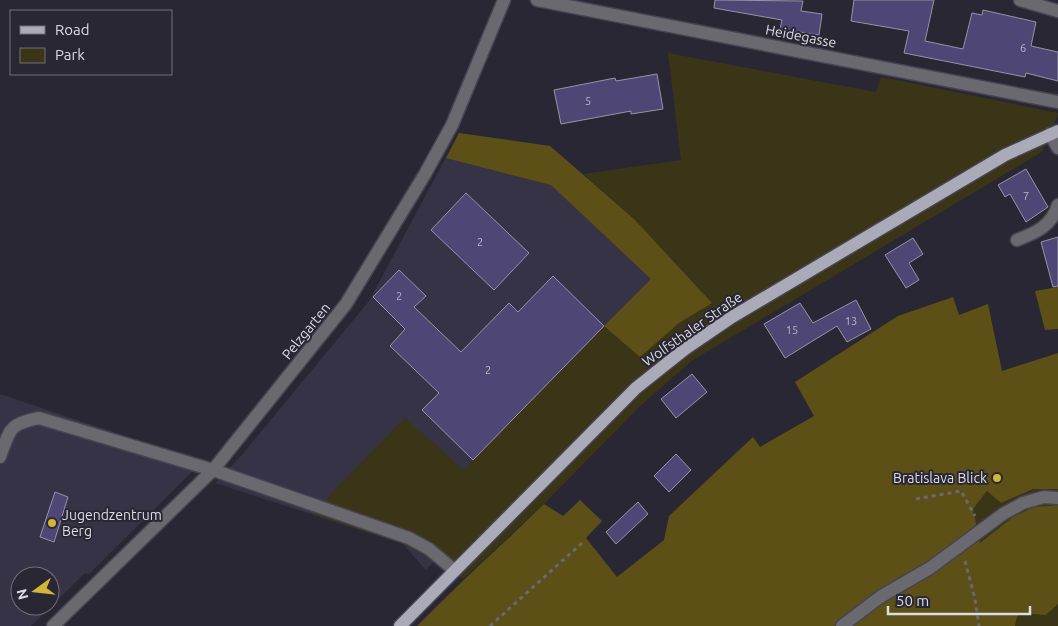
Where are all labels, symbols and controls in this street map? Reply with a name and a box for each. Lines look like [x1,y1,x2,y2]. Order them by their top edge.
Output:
legend [10,10,172,75]
text: Road [55,21,90,38]
street label: Heidegasse [764,21,838,51]
house number: 6 [1020,42,1026,54]
text: Park [55,46,85,63]
house number: 5 [585,95,591,107]
house number: 7 [1023,190,1029,202]
house number: 2 [477,236,483,248]
street label: Wolfsthaler Straße [639,289,745,369]
house number: 2 [396,290,402,302]
street label: Pelzgarten [279,300,333,362]
house number: 13 [845,315,857,327]
house number: 15 [786,324,798,336]
house number: 2 [485,364,491,376]
place label: Bratislava Blick [893,470,987,486]
marker: Bratislava Blick [991,472,1003,484]
place label: Jugendzentrum Berg [62,507,162,539]
marker: Jugendzentrum Berg [46,517,58,529]
north arrow [10,566,60,616]
scale bar [888,584,1030,616]
text: N [13,587,32,601]
text: 50 m [896,592,929,609]

